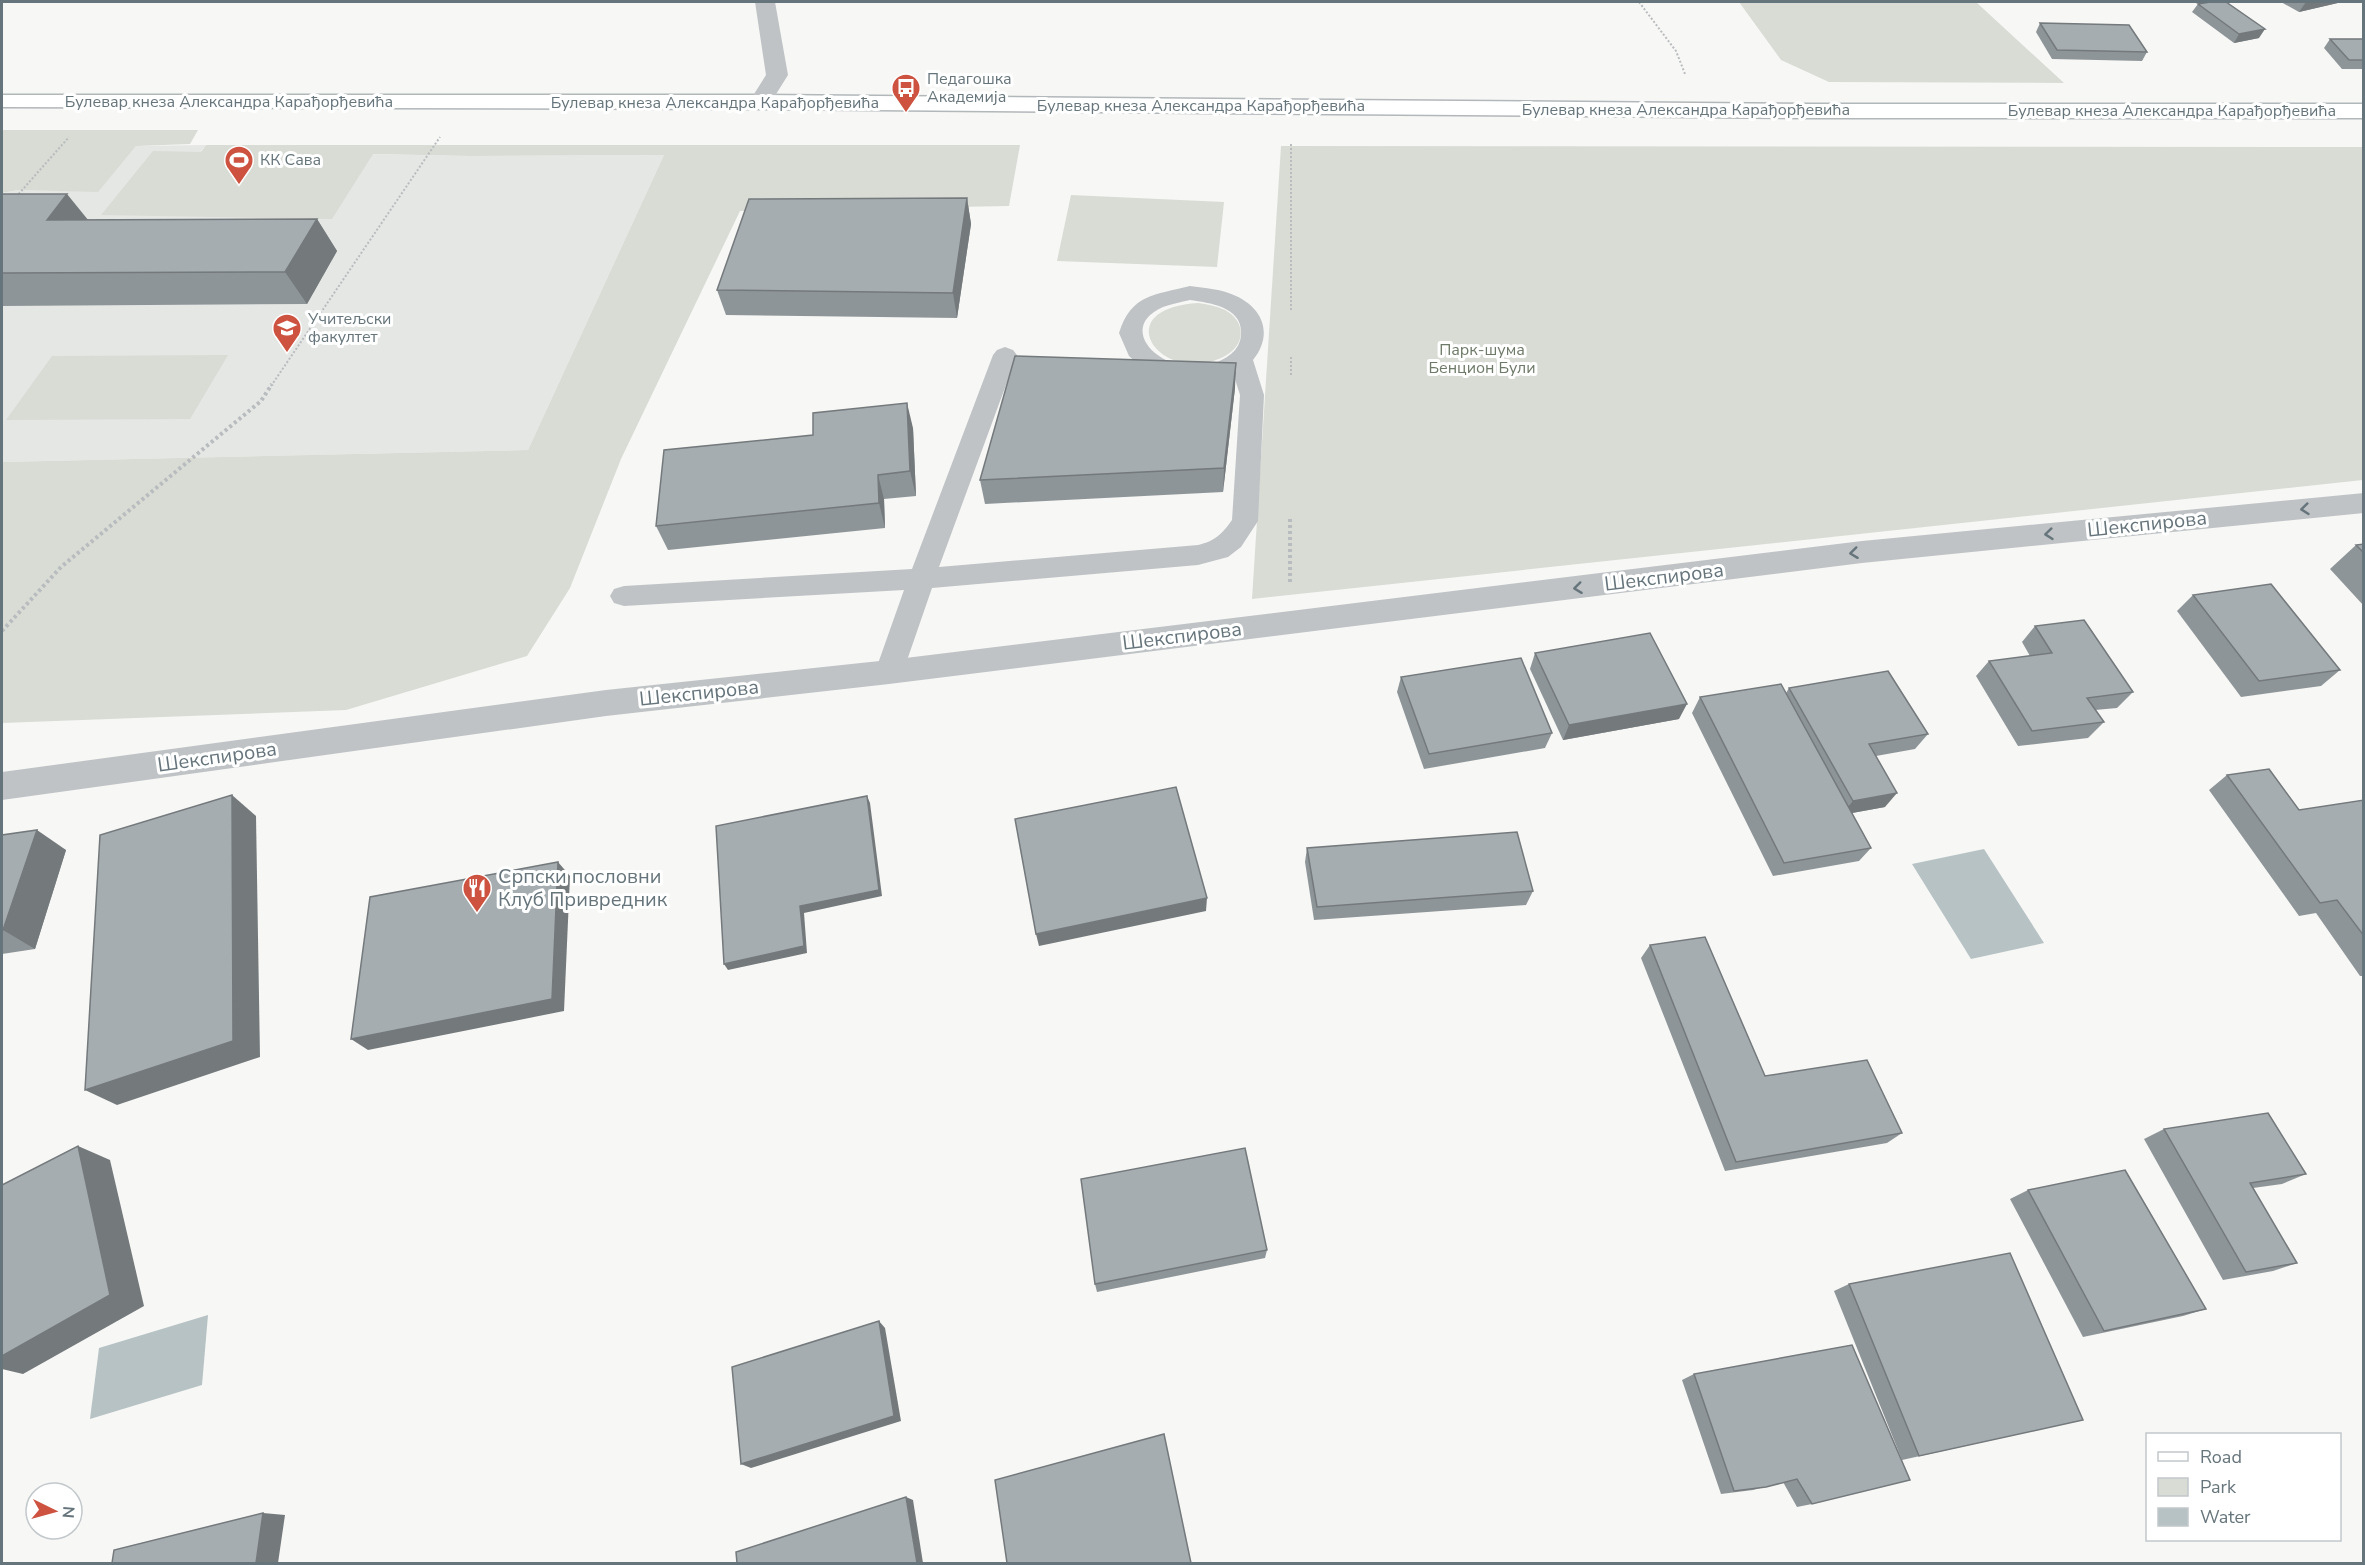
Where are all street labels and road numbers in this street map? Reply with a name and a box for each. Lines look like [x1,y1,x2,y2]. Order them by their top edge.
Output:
street label: Булевар кнеза Александра Карађорђевића [65,91,393,113]
street label: Булевар кнеза Александра Карађорђевића [551,92,879,114]
street label: Булевар кнеза Александра Карађорђевића [1037,95,1365,117]
street label: Булевар кнеза Александра Карађорђевића [1522,99,1850,121]
street label: Булевар кнеза Александра Карађорђевића [2008,100,2336,122]
street label: Шекспирова [2086,504,2208,544]
street label: Шекспирова [1603,556,1725,598]
street label: Шекспирова [1121,615,1243,657]
street label: Шекспирова [638,673,760,713]
street label: Шекспирова [156,735,278,779]

